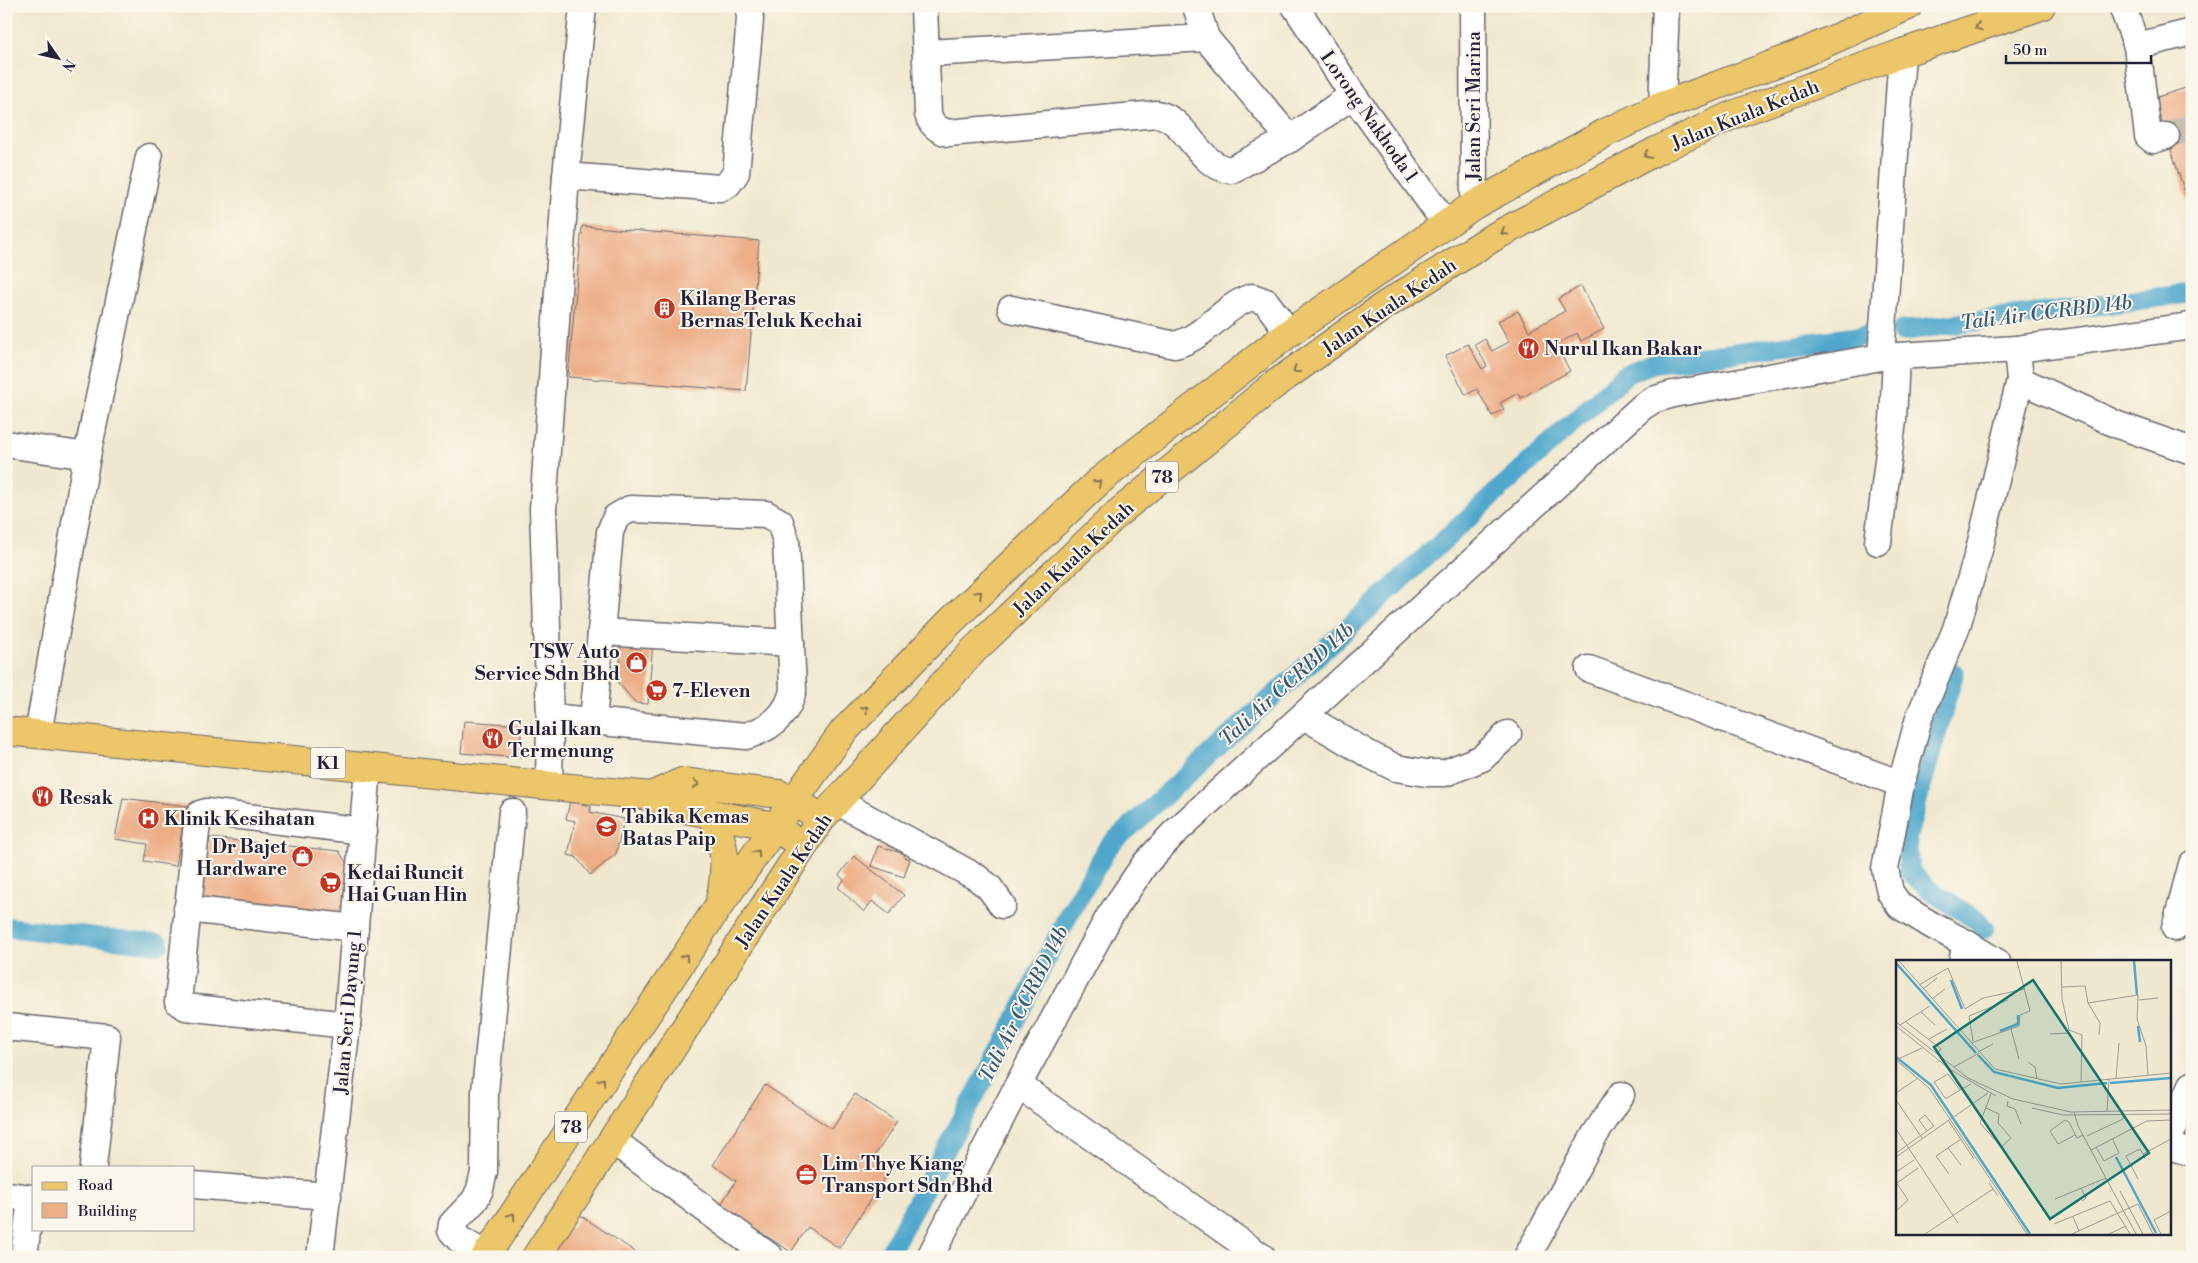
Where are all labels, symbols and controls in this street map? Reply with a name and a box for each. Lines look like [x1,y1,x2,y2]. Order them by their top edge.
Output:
one-way arrow [1974,21,1983,31]
street label: Jalan Seri Marina [1462,31,1486,182]
north arrow [32,32,82,82]
scale bar [2006,32,2150,64]
text: 50 m [2013,41,2047,60]
street label: Lorong Nakhoda 1 [1315,46,1423,187]
text: N [57,55,79,74]
street label: Jalan Kuala Kedah [1667,74,1823,156]
one-way arrow [1644,149,1653,159]
one-way arrow [1500,226,1509,236]
street label: Jalan Kuala Kedah [1317,253,1461,361]
place label: Kilang Beras BernasTeluk Kechai [680,287,862,333]
water label: Tali Air CCRBD 14b [1959,291,2133,336]
building icon: Kilang Beras BernasTeluk Kechai [652,297,676,321]
restaurant icon: Nurul Ikan Bakar [1516,336,1540,360]
place label: Nurul Ikan Bakar [1544,337,1702,361]
one-way arrow [1292,364,1302,373]
road number: 78 [1146,462,1178,492]
one-way arrow [1092,479,1101,488]
street label: Jalan Kuala Kedah [1007,496,1139,622]
one-way arrow [973,591,982,600]
water label: Tali Air CCRBD 14b [1214,618,1360,752]
place label: TSW Auto Service Sdn Bhd [475,640,620,686]
shop icon: TSW Auto Service Sdn Bhd [624,650,648,674]
supermarket icon: 7-Eleven [644,678,668,702]
place label: 7-Eleven [672,679,751,703]
one-way arrow [859,706,868,715]
place label: Gulai Ikan Termenung [508,717,614,763]
restaurant icon: Gulai Ikan Termenung [480,727,504,751]
road number: K1 [310,748,346,778]
one-way arrow [693,778,701,789]
restaurant icon: Resak [31,785,55,809]
place label: Resak [59,786,113,810]
place label: Tabika Kemas Batas Paip [622,805,749,851]
hospital icon: Klinik Kesihatan [136,806,160,830]
place label: Klinik Kesihatan [164,807,315,831]
street label: Jalan Kuala Kedah [729,809,838,953]
school or university icon: Tabika Kemas Batas Paip [594,815,618,839]
place label: Dr Bajet Hardware [196,835,287,881]
shop icon: Dr Bajet Hardware [291,845,315,869]
one-way arrow [751,850,759,859]
place label: Kedai Runcit Hai Guan Hin [347,861,467,907]
supermarket icon: Kedai Runcit Hai Guan Hin [319,871,343,895]
water label: Tali Air CCRBD 14b [974,922,1075,1087]
street label: Jalan Seri Dayung 1 [329,929,367,1096]
one-way arrow [679,953,688,963]
inset map [1896,960,2170,1236]
one-way arrow [596,1077,605,1087]
road number: 78 [555,1112,587,1142]
place label: Lim Thye Kiang Transport Sdn Bhd [822,1152,993,1198]
office icon: Lim Thye Kiang Transport Sdn Bhd [794,1162,818,1186]
legend [32,1166,195,1230]
text: Road [78,1176,113,1195]
text: Building [77,1202,137,1221]
one-way arrow [506,1212,515,1222]

